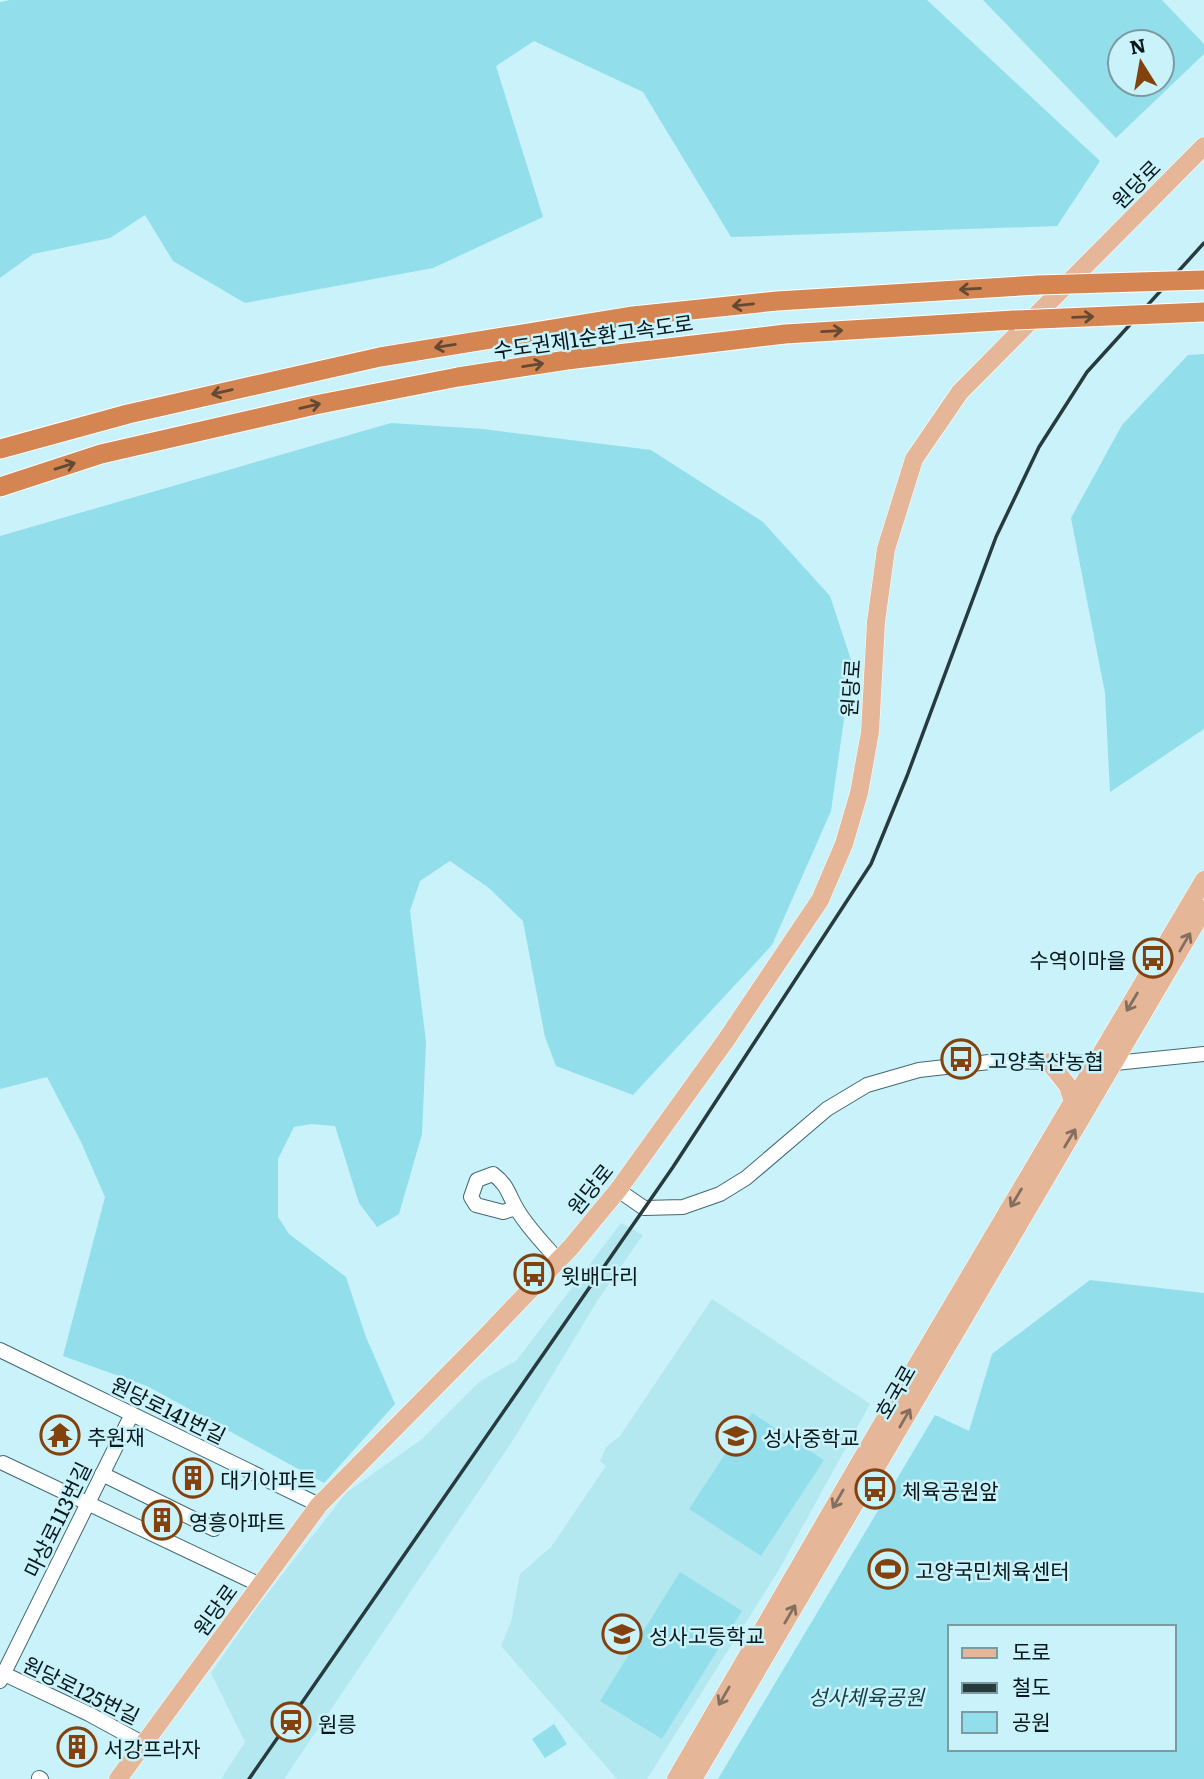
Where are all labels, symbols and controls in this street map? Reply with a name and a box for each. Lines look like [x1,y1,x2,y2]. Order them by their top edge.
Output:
north arrow [1106,28,1176,98]
text: N [1127,30,1148,61]
street label: 원당로 [1104,152,1166,214]
one-way arrow [958,282,981,295]
one-way arrow [732,298,755,311]
street label: 수도권제1순환고속도로 [491,306,695,364]
one-way arrow [1071,311,1094,324]
one-way arrow [821,325,844,338]
one-way arrow [434,340,457,353]
one-way arrow [521,358,544,371]
one-way arrow [211,386,234,399]
one-way arrow [298,399,321,412]
one-way arrow [54,458,76,471]
street label: 원당로 [832,658,866,718]
one-way arrow [1178,932,1192,952]
bus stop icon: 수역이마을 [1132,937,1174,979]
place label: 수역이마을 [1029,943,1126,974]
one-way arrow [1125,992,1139,1012]
bus stop icon: 고양축산농협 [940,1038,982,1080]
place label: 고양축산농협 [988,1044,1104,1075]
one-way arrow [1063,1128,1077,1148]
street label: 원당로 [559,1156,619,1220]
one-way arrow [1009,1187,1023,1207]
bus stop icon: 윗배다리 [513,1253,555,1295]
place label: 윗배다리 [561,1259,638,1290]
street label: 호국로 [866,1358,922,1424]
street label: 원당로141번길 [106,1368,232,1450]
one-way arrow [898,1409,912,1429]
temple icon: 추원재 [39,1414,81,1456]
school or university icon: 성사중학교 [715,1415,757,1457]
place label: 추원재 [87,1420,145,1451]
place label: 성사중학교 [763,1421,860,1452]
street label: 마상로113번길 [15,1456,97,1582]
building icon: 대기아파트 [172,1457,214,1499]
place label: 대기아파트 [220,1463,317,1494]
bus stop icon: 체육공원앞 [854,1468,896,1510]
place label: 체육공원앞 [902,1474,999,1505]
one-way arrow [831,1489,845,1509]
building icon: 영흥아파트 [141,1499,183,1541]
place label: 영흥아파트 [189,1505,286,1536]
sports icon: 고양국민체육센터 [867,1548,909,1590]
place label: 고양국민체육센터 [915,1554,1070,1585]
street label: 원당로 [184,1576,244,1642]
one-way arrow [783,1605,797,1625]
school or university icon: 성사고등학교 [601,1613,643,1655]
place label: 성사고등학교 [649,1619,765,1650]
legend [948,1625,1176,1751]
text: 도로 [1012,1635,1051,1666]
street label: 원당로125번길 [18,1647,146,1731]
text: 철도 [1012,1670,1051,1701]
park label: 성사체육공원 [808,1680,926,1711]
one-way arrow [717,1686,731,1706]
station icon: 원릉 [270,1701,312,1743]
text: 공원 [1012,1705,1051,1736]
place label: 원릉 [318,1707,357,1738]
building icon: 서강프라자 [56,1726,98,1768]
place label: 서강프라자 [104,1732,201,1763]

